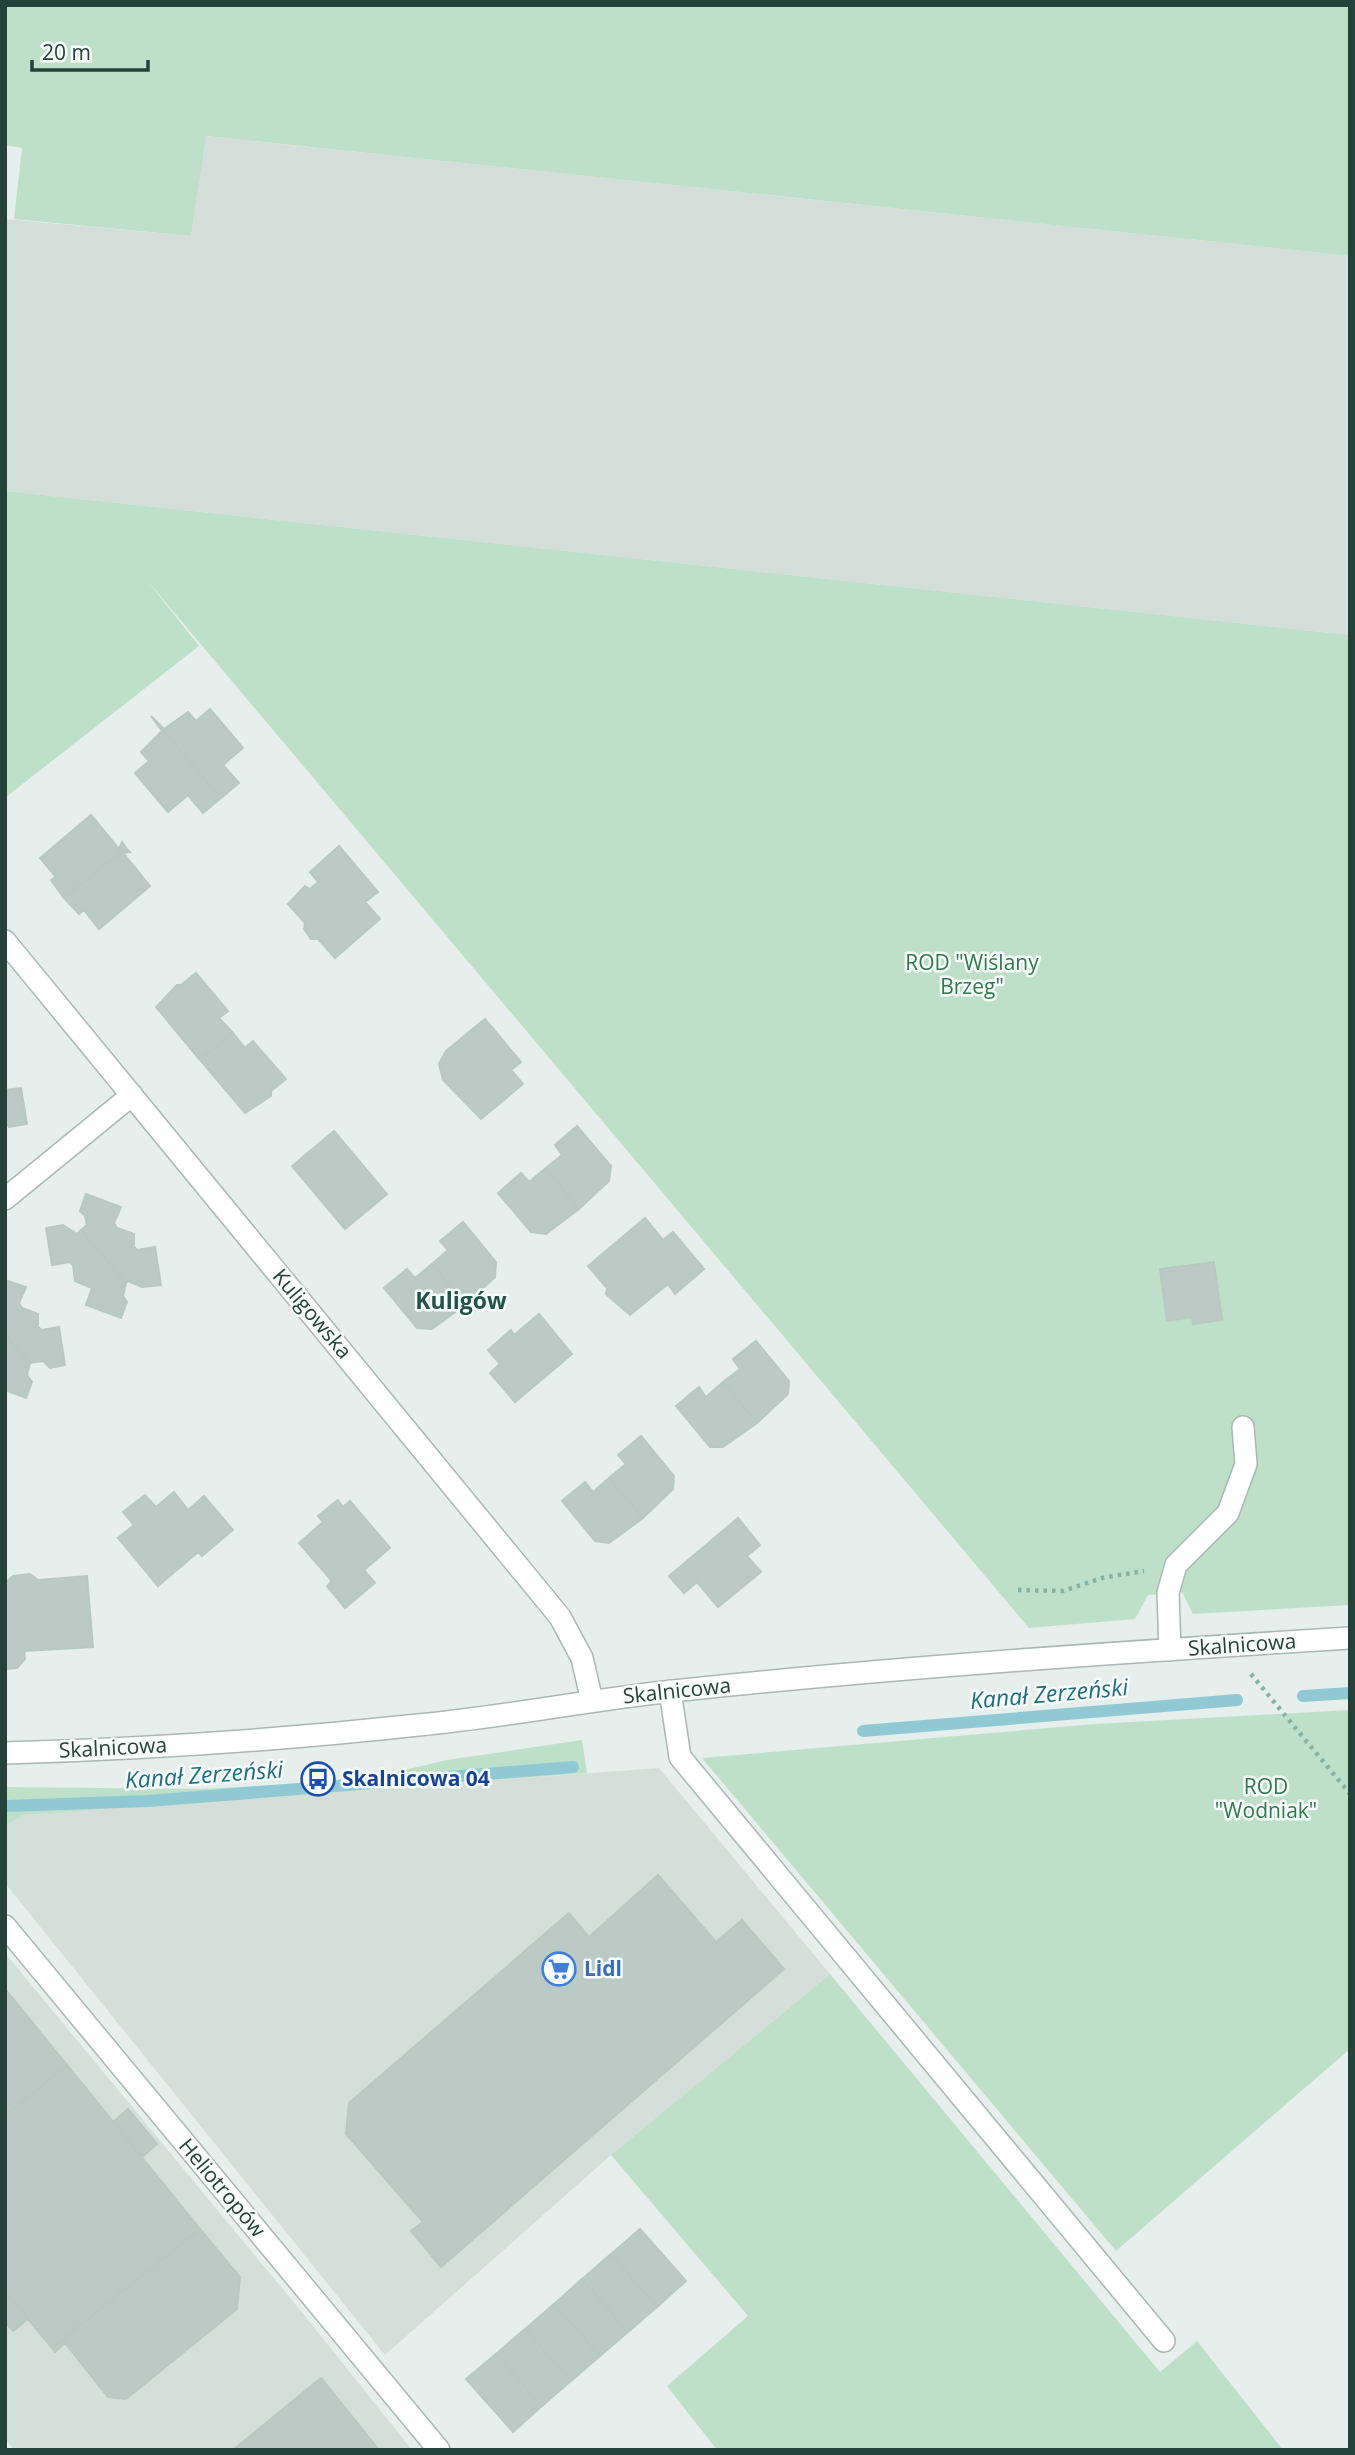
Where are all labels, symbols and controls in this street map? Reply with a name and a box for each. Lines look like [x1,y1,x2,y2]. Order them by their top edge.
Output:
scale bar [32,28,147,72]
text: 20 m [42,38,91,66]
park label: ROD "Wiślany Brzeg" [905,948,1039,1000]
street label: Kuligowska [267,1262,359,1364]
district label: Kuligów [415,1284,507,1316]
street label: Skalnicowa [1187,1626,1297,1662]
street label: Skalnicowa [622,1670,732,1710]
water label: Kanał Zerzeński [969,1670,1130,1716]
street label: Skalnicowa [58,1730,168,1764]
water label: Kanał Zerzeński [124,1752,285,1795]
bus stop icon: Skalnicowa 04 [299,1760,337,1798]
place label: Skalnicowa 04 [342,1764,490,1792]
park label: ROD "Wodniak" [1215,1772,1317,1824]
supermarket icon: Lidl [540,1950,578,1988]
place label: Lidl [584,1954,622,1982]
street label: Heliotropów [173,2132,273,2243]

